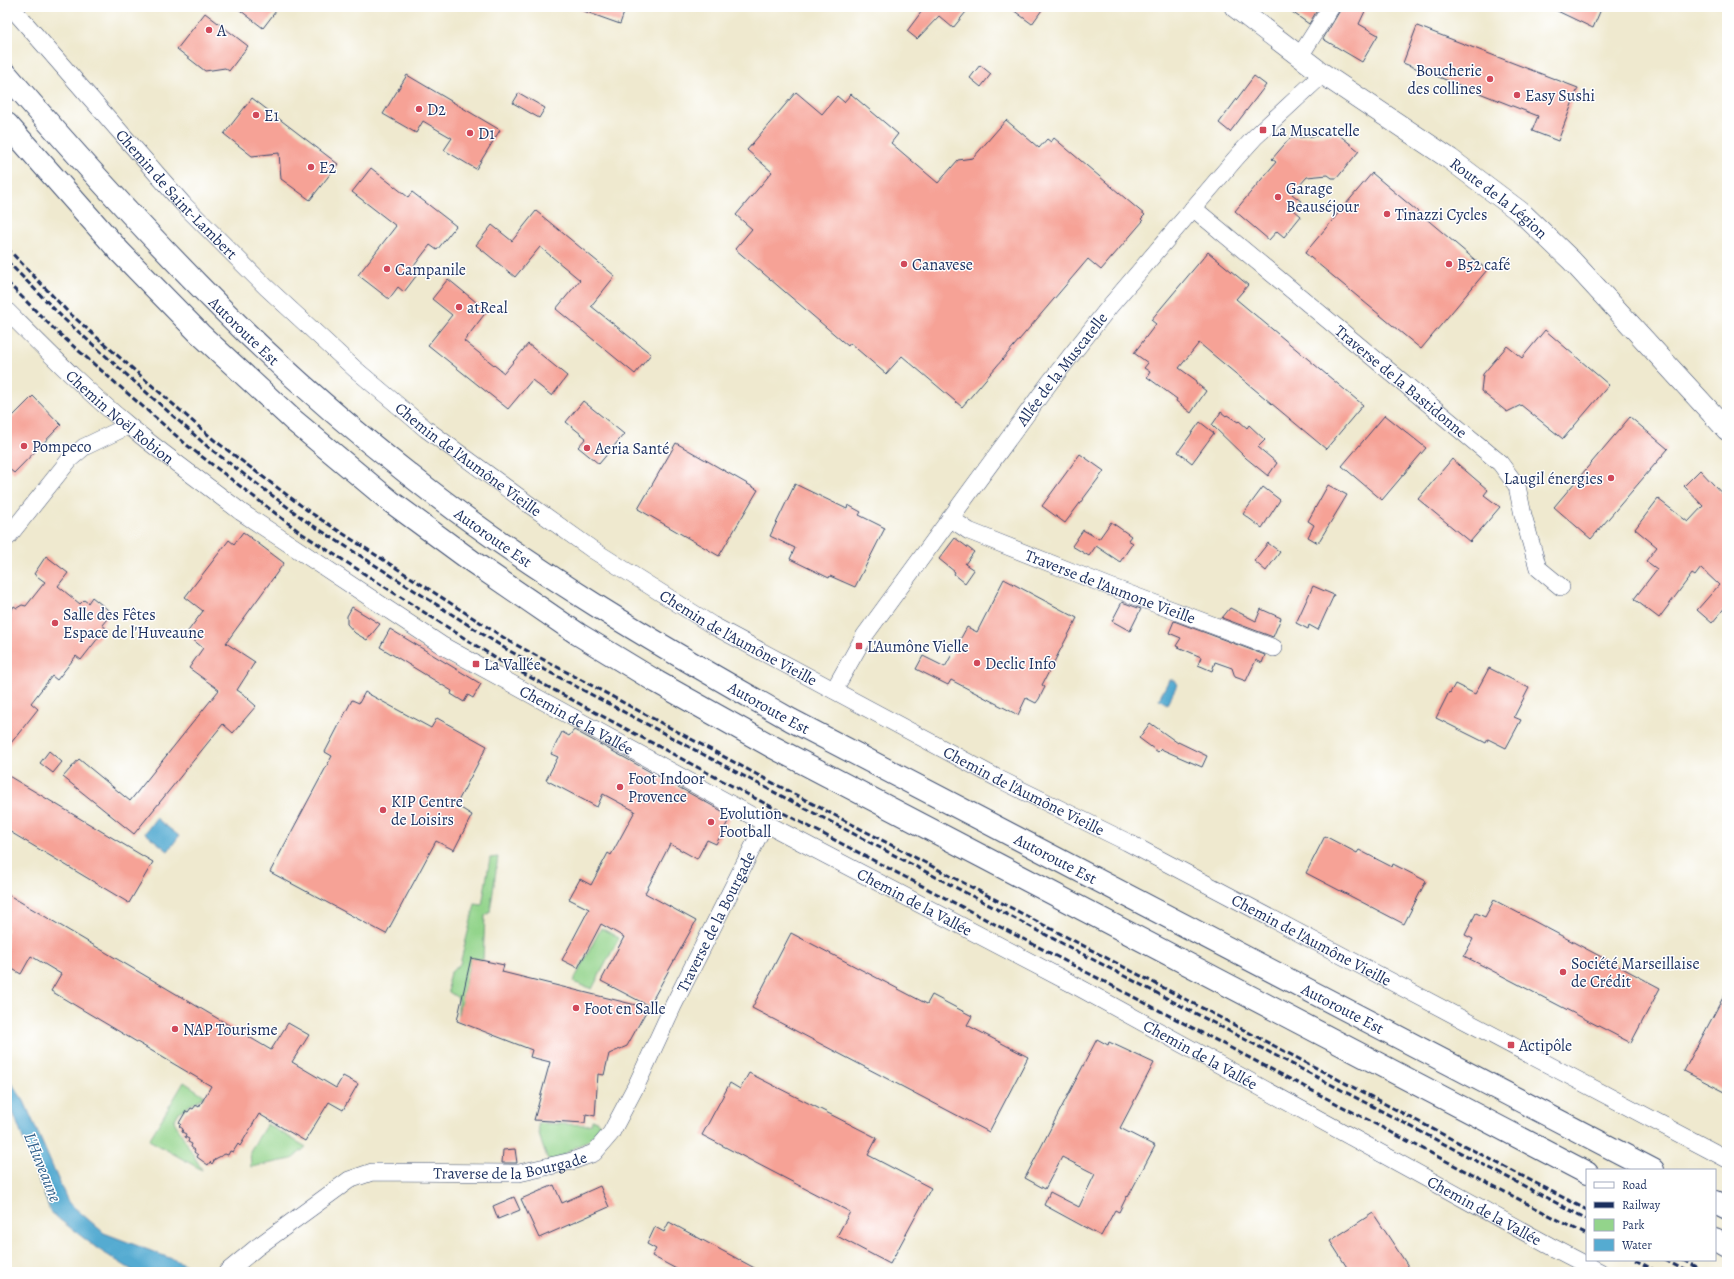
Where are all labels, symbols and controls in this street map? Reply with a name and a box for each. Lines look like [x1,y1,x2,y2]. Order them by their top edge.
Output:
place label: A [216,20,227,42]
marker: A [204,25,214,35]
place label: Boucherie des collines [1407,60,1482,100]
marker: Boucherie des collines [1485,74,1495,84]
place label: Easy Sushi [1525,85,1595,107]
marker: Easy Sushi [1512,90,1522,100]
place label: D2 [427,99,446,121]
marker: D2 [414,104,424,114]
place label: E1 [264,105,279,127]
marker: E1 [251,110,261,120]
place label: La Muscatelle [1271,120,1360,142]
place label: D1 [478,123,495,145]
street label: Chemin de Saint-Lambert [111,125,242,264]
marker: La Muscatelle [1258,125,1268,135]
marker: D1 [465,128,475,138]
street label: Route de la Légion [1445,153,1552,244]
place label: E2 [319,157,336,179]
marker: E2 [306,162,316,172]
place label: Garage Beauséjour [1286,178,1359,218]
marker: Garage Beauséjour [1273,192,1283,202]
place label: Tinazzi Cycles [1395,204,1487,226]
marker: Tinazzi Cycles [1382,209,1392,219]
place label: Canavese [912,254,973,276]
place label: B52 café [1457,254,1510,276]
place label: Campanile [395,259,466,281]
marker: Canavese [899,259,909,269]
marker: B52 café [1444,259,1454,269]
marker: Campanile [382,264,392,274]
street label: Autoroute Est [203,291,284,371]
place label: atReal [467,297,508,319]
marker: atReal [454,302,464,312]
street label: Allée de la Muscatelle [1011,308,1113,431]
street label: Traverse de la Bastidonne [1330,320,1472,444]
street label: Chemin Noël Robion [61,365,179,470]
street label: Chemin de l'Aumône Vieille [390,398,546,522]
place label: Pompeco [32,436,92,458]
place label: Aeria Santé [594,438,669,460]
marker: Pompeco [19,441,29,451]
marker: Aeria Santé [582,443,592,453]
place label: Laugil énergies [1504,468,1603,490]
marker: Laugil énergies [1606,473,1616,483]
street label: Autoroute Est [449,502,536,573]
street label: Traverse de l'Aumone Vieille [1022,544,1199,630]
street label: Chemin de l'Aumône Vieille [655,585,821,691]
place label: Salle des Fêtes Espace de l'Huveaune [63,604,204,644]
marker: Salle des Fêtes Espace de l'Huveaune [50,618,60,628]
place label: L'Aumône Vielle [867,636,969,658]
marker: L'Aumône Vielle [854,641,864,651]
place label: Declic Info [985,653,1056,675]
place label: La Vallée [484,654,541,676]
marker: Declic Info [972,658,982,668]
marker: La Vallée [471,659,481,669]
street label: Autoroute Est [723,676,813,740]
street label: Chemin de la Vallée [515,680,637,761]
street label: Chemin de l'Aumône Vieille [939,741,1108,841]
place label: Foot Indoor Provence [628,768,705,808]
marker: Foot Indoor Provence [615,782,625,792]
place label: KIP Centre de Loisirs [391,791,463,831]
place label: Evolution Football [719,803,782,843]
marker: KIP Centre de Loisirs [378,805,388,815]
marker: Evolution Football [706,817,716,827]
street label: Autoroute Est [1009,828,1100,890]
street label: Traverse de la Bourgade [672,848,761,996]
street label: Chemin de la Vallée [853,863,976,942]
street label: Chemin de l'Aumône Vieille [1227,889,1395,992]
place label: Société Marseillaise de Crédit [1571,953,1700,993]
marker: Société Marseillaise de Crédit [1558,967,1568,977]
street label: Autoroute Est [1297,978,1388,1040]
place label: Foot en Salle [584,998,666,1020]
marker: Foot en Salle [571,1003,581,1013]
street label: Chemin de la Vallée [1139,1015,1261,1095]
place label: NAP Tourisme [183,1019,278,1041]
marker: NAP Tourisme [170,1024,180,1034]
place label: Actipôle [1518,1035,1572,1057]
marker: Actipôle [1506,1040,1516,1050]
water label: L'Huveaune [18,1129,67,1205]
street label: Traverse de la Bourgade [433,1146,590,1185]
legend [1586,1169,1716,1261]
street label: Chemin de la Vallée [1423,1171,1545,1251]
text: Road [1622,1177,1648,1193]
text: Railway [1622,1197,1661,1213]
text: Park [1622,1217,1645,1233]
text: Water [1621,1237,1652,1253]

